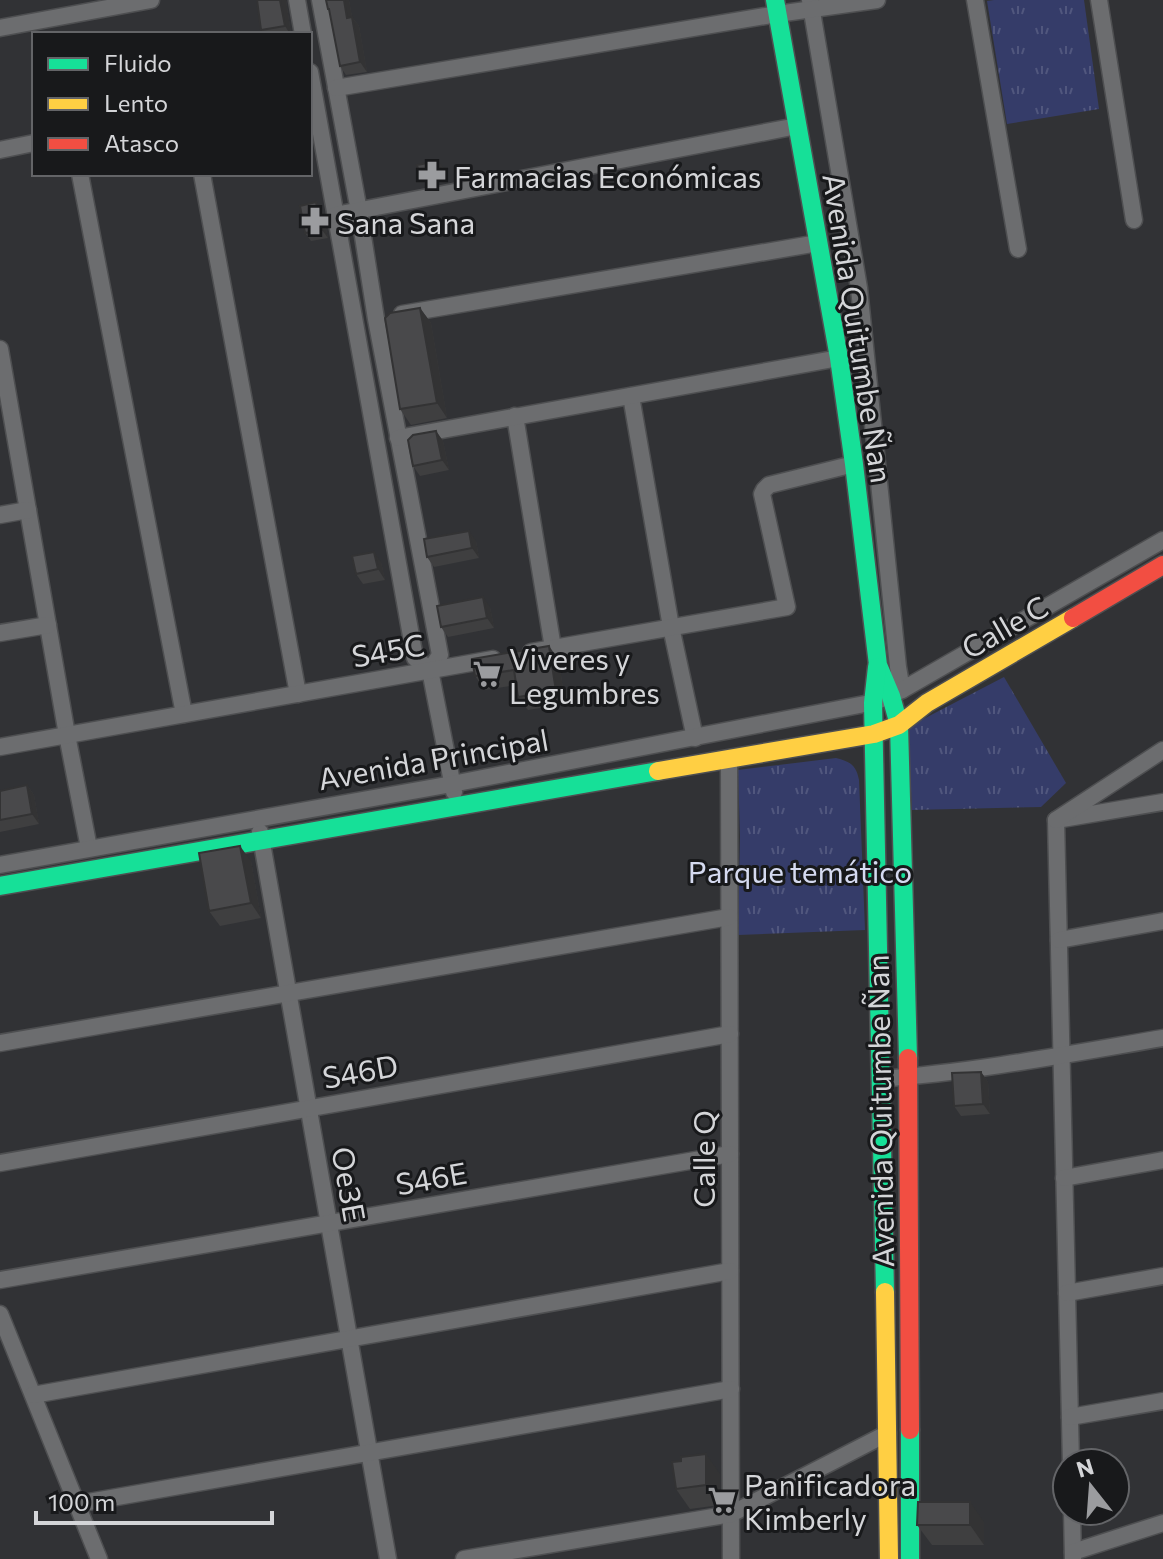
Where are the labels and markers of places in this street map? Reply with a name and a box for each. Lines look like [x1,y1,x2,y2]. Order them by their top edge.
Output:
place label: Farmacias Económicas [454,157,762,194]
pharmacy icon: Farmacias Económicas [417,160,447,190]
place label: Sana Sana [337,203,475,240]
pharmacy icon: Sana Sana [300,206,330,236]
place label: Viveres y Legumbres [509,639,660,710]
supermarket icon: Viveres y Legumbres [472,659,502,689]
place label: Panificadora Kimberly [744,1465,916,1536]
supermarket icon: Panificadora Kimberly [707,1485,737,1515]

